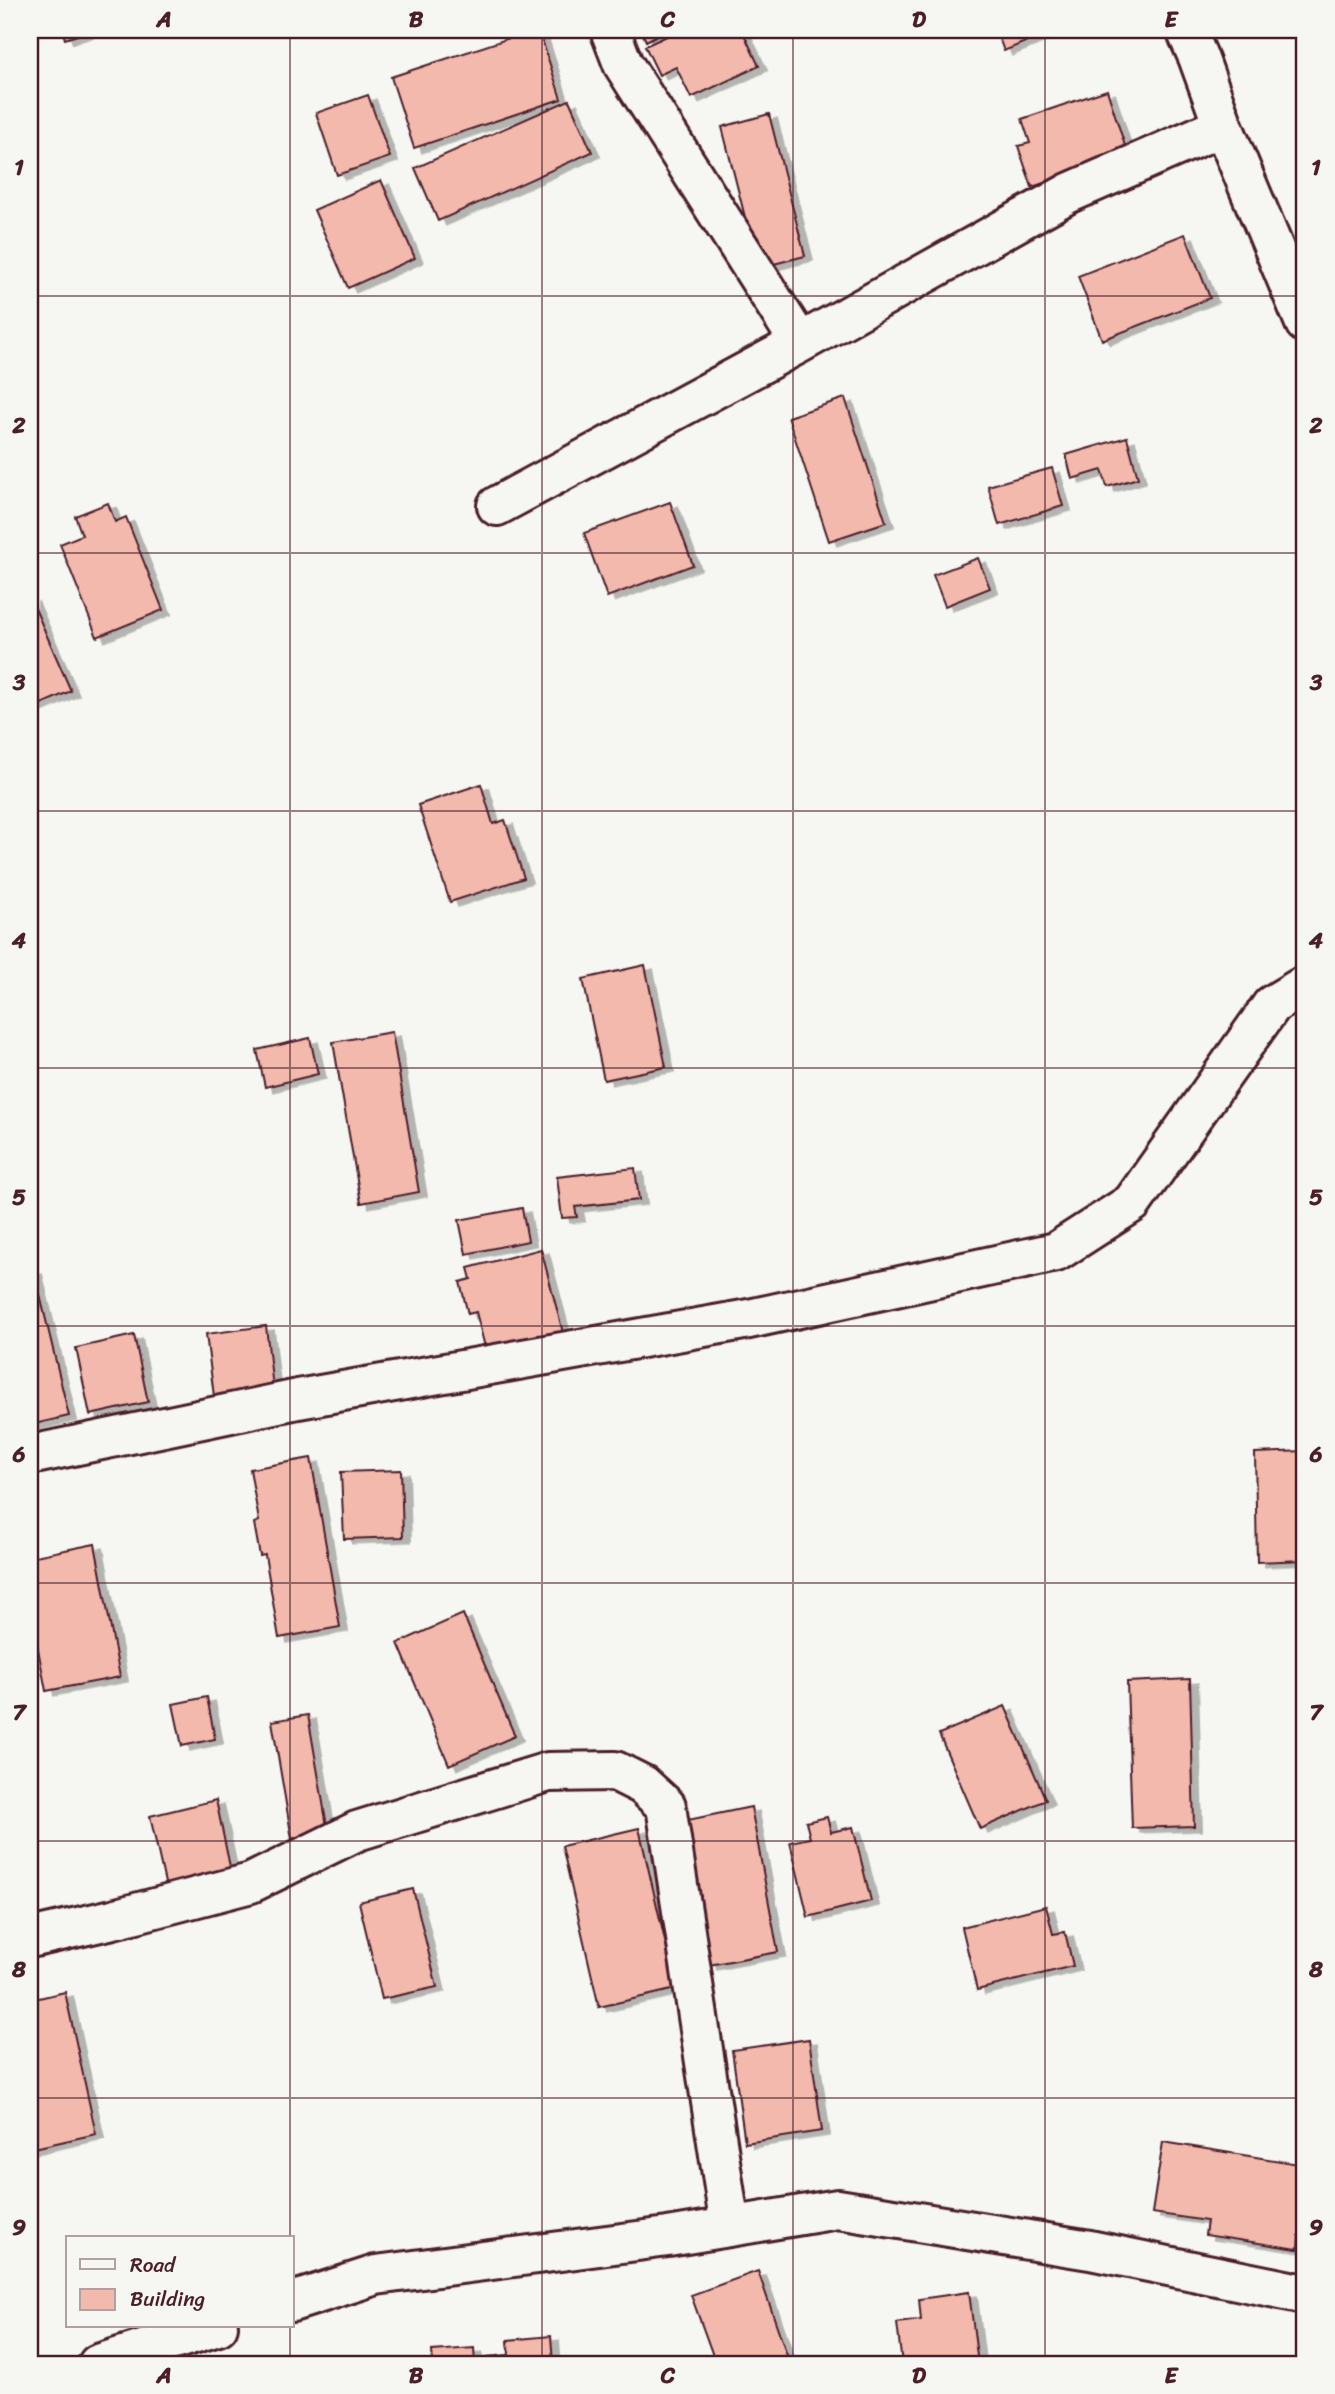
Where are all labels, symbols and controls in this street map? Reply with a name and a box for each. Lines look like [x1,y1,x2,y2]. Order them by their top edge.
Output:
text: A [155,0,172,40]
text: B [409,0,424,40]
text: C [660,0,676,40]
text: D [912,0,927,40]
text: E [1165,0,1180,40]
text: 1 [14,147,24,188]
text: 1 [1311,147,1321,188]
text: 2 [11,405,26,446]
text: 2 [1308,405,1323,446]
text: 3 [12,662,26,703]
text: 3 [1309,662,1323,703]
text: 4 [11,920,27,961]
text: 4 [1308,920,1324,961]
text: 5 [12,1177,26,1218]
text: 5 [1309,1177,1323,1218]
text: 6 [11,1434,26,1475]
text: 6 [1308,1434,1323,1475]
text: 7 [12,1692,27,1733]
text: 7 [1309,1692,1324,1733]
text: 8 [11,1949,26,1990]
text: 8 [1308,1949,1323,1990]
text: 9 [12,2207,26,2248]
text: 9 [1309,2207,1323,2248]
legend [66,2236,294,2328]
text: Road [130,2246,177,2284]
text: Building [130,2280,206,2318]
text: A [155,2355,172,2394]
text: B [409,2355,424,2394]
text: C [660,2355,676,2394]
text: D [912,2355,927,2394]
text: E [1165,2355,1180,2394]

